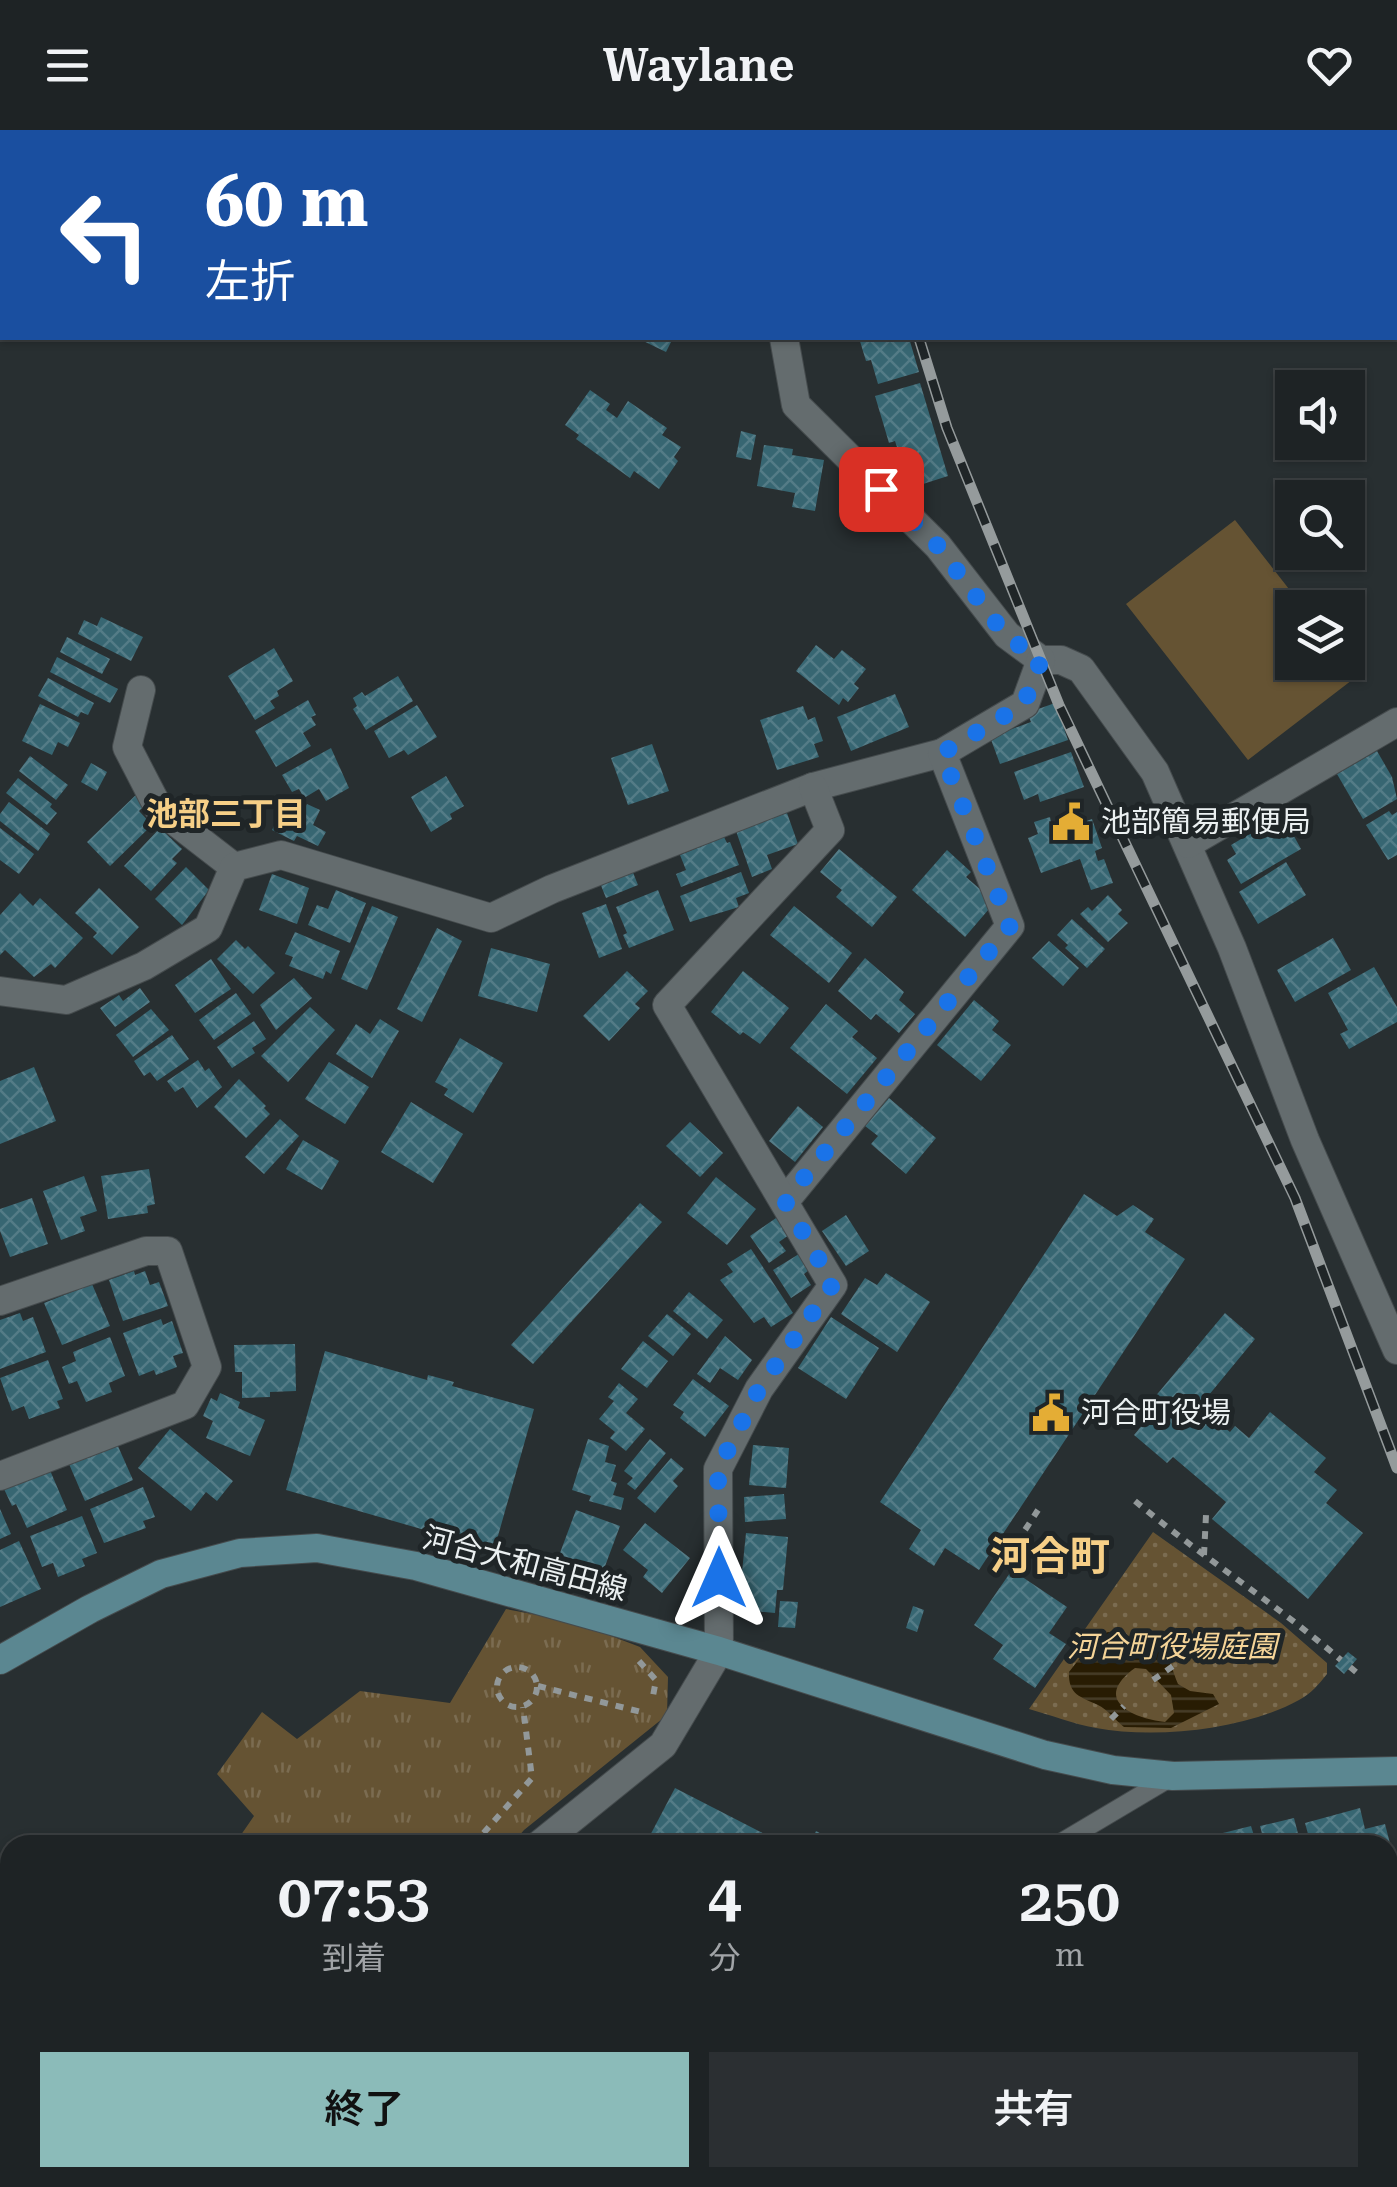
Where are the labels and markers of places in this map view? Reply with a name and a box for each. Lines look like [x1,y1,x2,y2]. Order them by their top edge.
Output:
pin [839,447,924,532]
public building icon: 池部簡易郵便局 [1050,801,1092,843]
place label: 池部簡易郵便局 [1101,804,1311,839]
public building icon: 河合町役場 [1030,1392,1072,1434]
place label: 河合町役場 [1081,1395,1231,1430]

